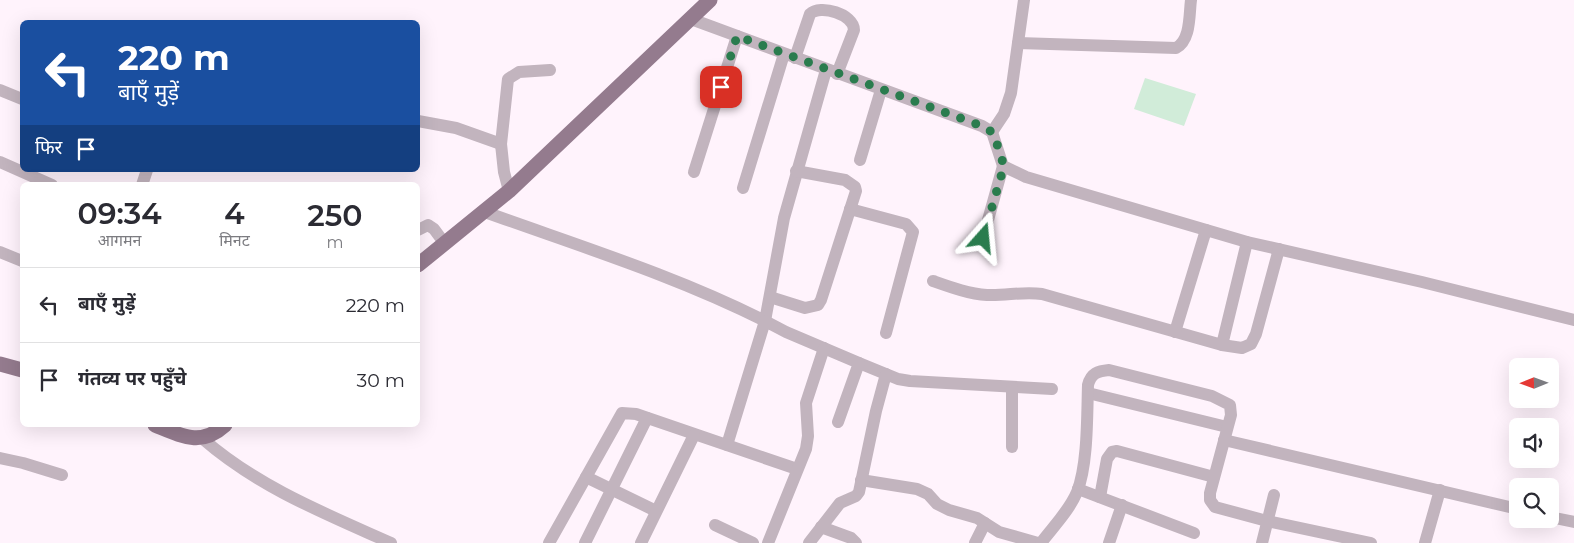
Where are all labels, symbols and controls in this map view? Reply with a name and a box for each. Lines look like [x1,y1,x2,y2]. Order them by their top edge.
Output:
text: 220 m [118,36,230,79]
icon: left [35,40,100,105]
pin [700,66,742,108]
icon: arrive [707,73,735,101]
text: बाएँ मुड़ें [118,79,179,106]
icon: arrive [72,135,100,163]
text: फिर [35,136,62,159]
text: 09:34 [78,195,162,232]
text: 4 [224,195,245,232]
text: 250 [307,197,362,234]
position arrow [956,211,1008,263]
text: आगमन [98,231,141,250]
text: मिनट [219,231,250,250]
text: m [326,233,343,252]
icon: left [35,291,63,319]
text: बाएँ मुड़ें [78,292,135,315]
text: 220 m [346,294,405,317]
north arrow [1509,358,1559,408]
map controls [1509,358,1559,528]
icon: arrive [35,366,63,394]
text: गंतव्य पर पहुँचे [78,367,186,390]
text: 30 m [357,369,405,392]
button: sound [1509,418,1559,468]
button: search [1509,478,1559,528]

